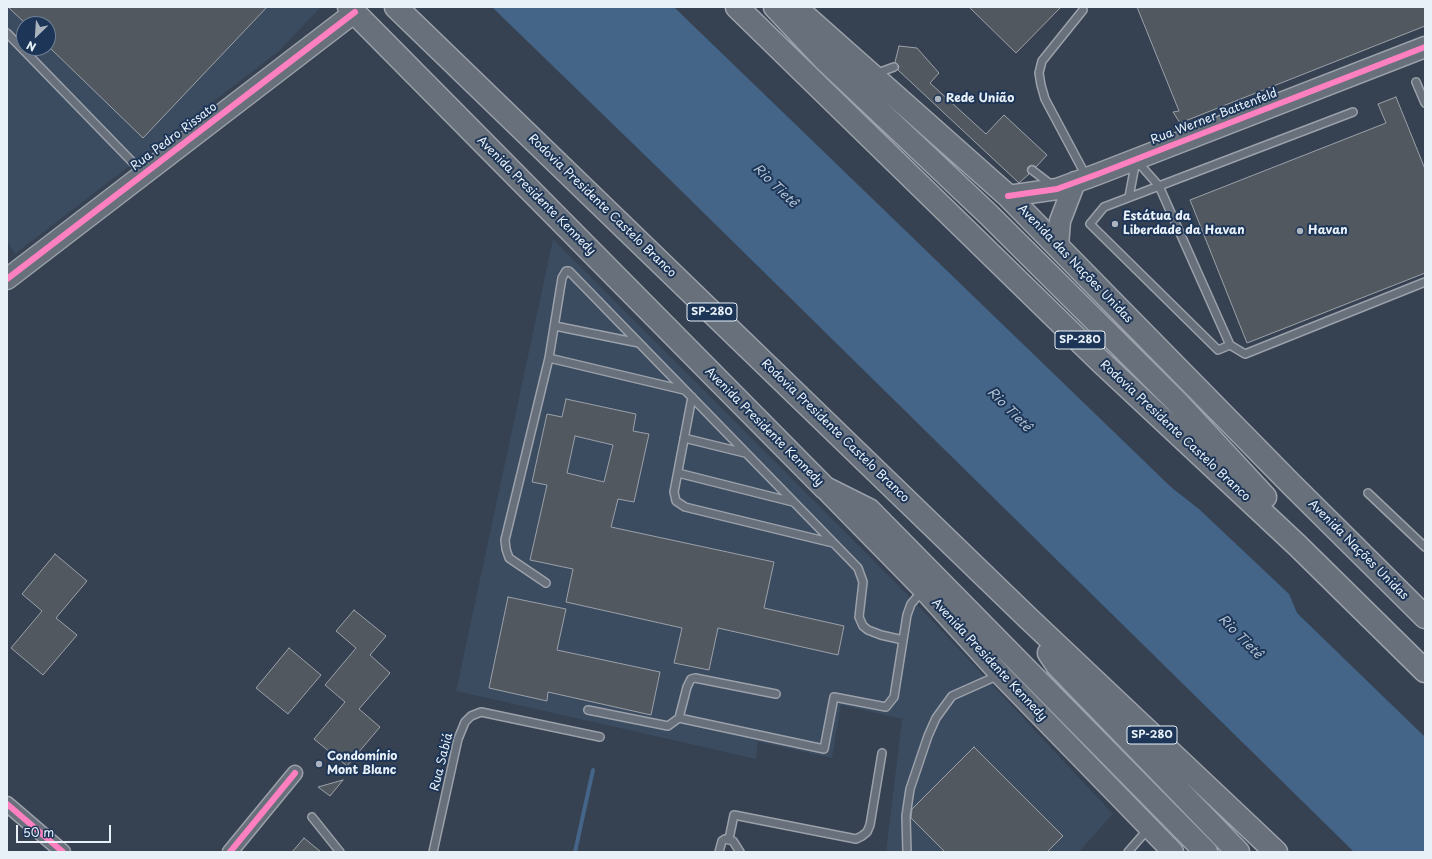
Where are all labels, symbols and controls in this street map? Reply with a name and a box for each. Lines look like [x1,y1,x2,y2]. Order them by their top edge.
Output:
north arrow [16,16,56,56]
text: N [24,37,39,56]
street label: Rua Werner Battenfeld [1149,86,1279,148]
place label: Rede União [946,92,1014,106]
marker: Rede União [933,94,943,104]
street label: Rua Pedro Rissato [128,100,220,174]
street label: Rodovia Presidente Castelo Branco [525,131,679,281]
street label: Avenida Presidente Kennedy [474,134,598,258]
water label: Rio Tietê [749,161,801,211]
street label: Avenida das Nações Unidas [1015,202,1135,326]
place label: Estátua da Liberdade da Havan [1123,210,1245,238]
marker: Estátua da Liberdade da Havan [1110,219,1120,229]
place label: Havan [1308,224,1348,238]
marker: Havan [1295,226,1305,236]
road number: SP-280 [687,303,737,321]
road number: SP-280 [1055,331,1105,349]
street label: Rodovia Presidente Castelo Branco [758,356,912,506]
street label: Rodovia Presidente Castelo Branco [1097,358,1253,504]
street label: Avenida Presidente Kennedy [702,365,826,489]
water label: Rio Tietê [984,385,1034,435]
street label: Avenida Nações Unidas [1305,497,1411,603]
street label: Avenida Presidente Kennedy [928,596,1050,724]
water label: Rio Tietê [1215,612,1265,662]
road number: SP-280 [1127,726,1177,744]
street label: Rua Sabiá [428,731,456,793]
place label: Condomínio Mont Blanc [327,750,397,778]
marker: Condomínio Mont Blanc [314,759,324,769]
scale bar [18,817,113,843]
text: 50 m [23,823,54,841]

